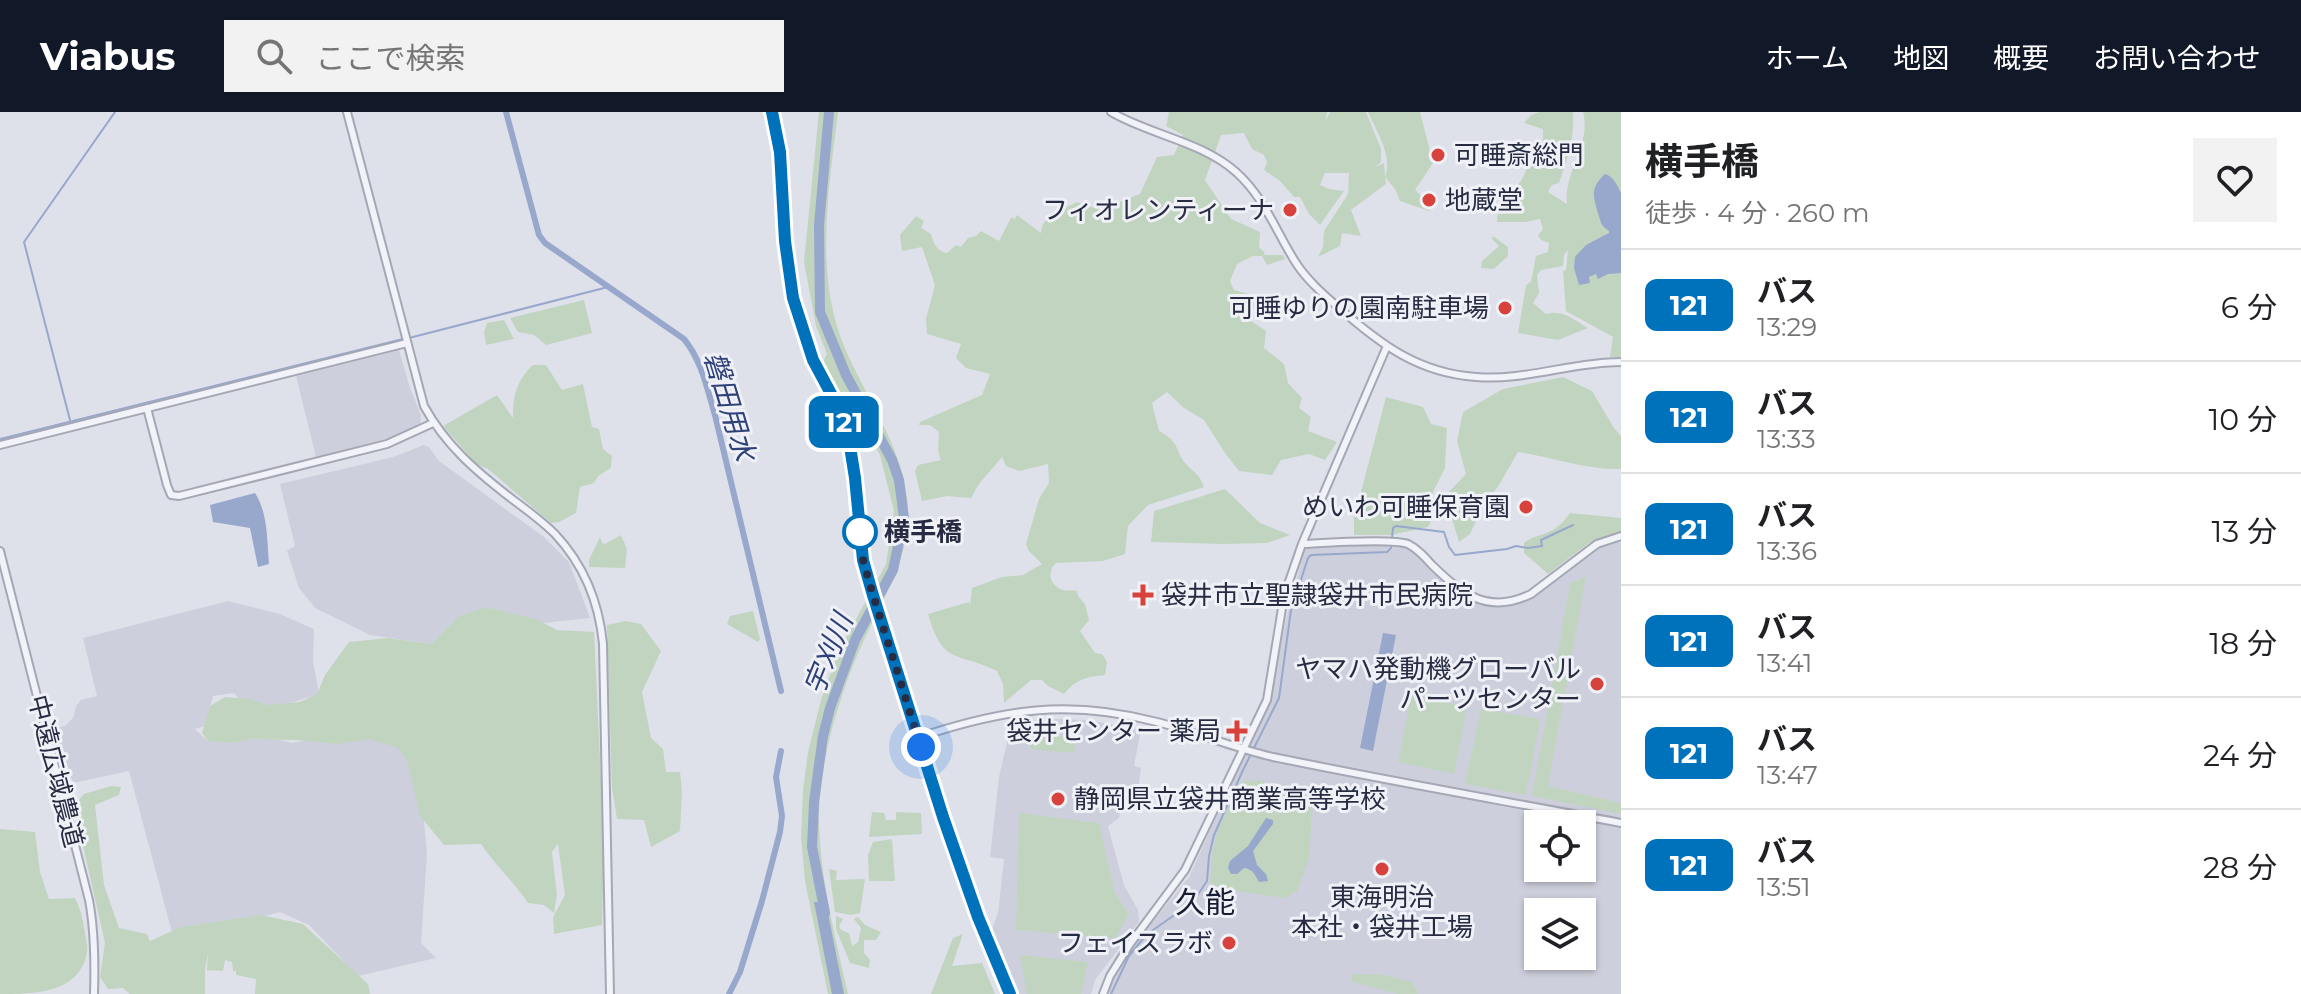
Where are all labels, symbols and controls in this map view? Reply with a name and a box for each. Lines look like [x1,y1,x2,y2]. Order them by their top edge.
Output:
search box [224,20,784,92]
text: Viabus [40,33,176,80]
icon: search [252,34,296,78]
text: ここで検索 [316,40,466,77]
text: ホーム [1766,41,1849,75]
text: 地図 [1893,41,1949,75]
text: 概要 [1993,41,2049,75]
text: お問い合わせ [2093,41,2261,75]
text: 横手橋 [1645,138,1759,185]
button: heart [2193,138,2277,222]
place label: 可睡斎総門 [1454,139,1584,171]
marker: 可睡斎総門 [1429,146,1447,164]
place label: 地蔵堂 [1445,184,1523,216]
marker: 地蔵堂 [1420,191,1438,209]
place label: フィオレンティーナ [1042,194,1274,226]
text: 徒歩 · 4 分 · 260 m [1645,197,1870,229]
marker: フィオレンティーナ [1281,201,1299,219]
text: バス [1757,273,1817,310]
text: 121 [1670,288,1708,322]
text: 6 分 [2221,289,2277,326]
place label: 可睡ゆりの園南駐車場 [1229,292,1489,324]
marker: 可睡ゆりの園南駐車場 [1496,299,1514,317]
text: 13:29 [1757,311,1817,343]
water label: 磐田用水 [697,347,764,467]
text: バス [1757,385,1817,422]
line badge: 121 [798,396,890,448]
text: 121 [1670,400,1708,434]
text: 10 分 [2208,401,2277,438]
text: 121 [825,405,863,439]
text: 13:33 [1757,423,1816,455]
place label: めいわ可睡保育園 [1302,491,1510,523]
text: バス [1757,497,1817,534]
marker: めいわ可睡保育園 [1517,498,1535,516]
text: 121 [1670,512,1708,546]
text: 13 分 [2211,513,2277,550]
marker: 横手橋 [843,515,877,549]
place label: 横手橋 [884,516,962,548]
text: 13:36 [1757,535,1817,567]
place label: 袋井市立聖隷袋井市民病院 [1161,579,1473,611]
marker: 袋井市立聖隷袋井市民病院 [1132,584,1154,606]
water label: 宇刈川 [797,606,861,699]
text: バス [1757,609,1817,646]
text: 121 [1670,624,1708,658]
text: 18 分 [2209,625,2277,662]
text: 13:41 [1757,647,1812,679]
place label: ヤマハ発動機グローバル パーツセンター [1295,653,1581,715]
marker: ヤマハ発動機グローバル パーツセンター [1588,675,1606,693]
street label: 中遠広域農道 [22,691,90,851]
place label: 袋井センター 薬局 [1006,715,1221,747]
text: バス [1757,721,1817,758]
marker: 袋井センター 薬局 [1228,722,1246,740]
your location [901,727,941,767]
text: 121 [1670,736,1708,770]
text: 24 分 [2203,737,2277,774]
text: 13:47 [1757,759,1818,791]
place label: 静岡県立袋井商業高等学校 [1074,783,1386,815]
marker: 静岡県立袋井商業高等学校 [1049,790,1067,808]
map controls [1524,810,1596,970]
button: locate [1524,810,1596,882]
text: バス [1757,833,1817,870]
text: 121 [1670,848,1708,882]
text: 28 分 [2203,849,2277,886]
marker: 東海明治 本社・袋井工場 [1373,860,1391,878]
text: 13:51 [1757,871,1811,903]
place label: 東海明治 本社・袋井工場 [1291,881,1473,943]
district label: 久能 [1175,884,1235,921]
button: layers [1524,898,1596,970]
place label: フェイスラボ [1058,927,1213,959]
marker: フェイスラボ [1220,934,1238,952]

